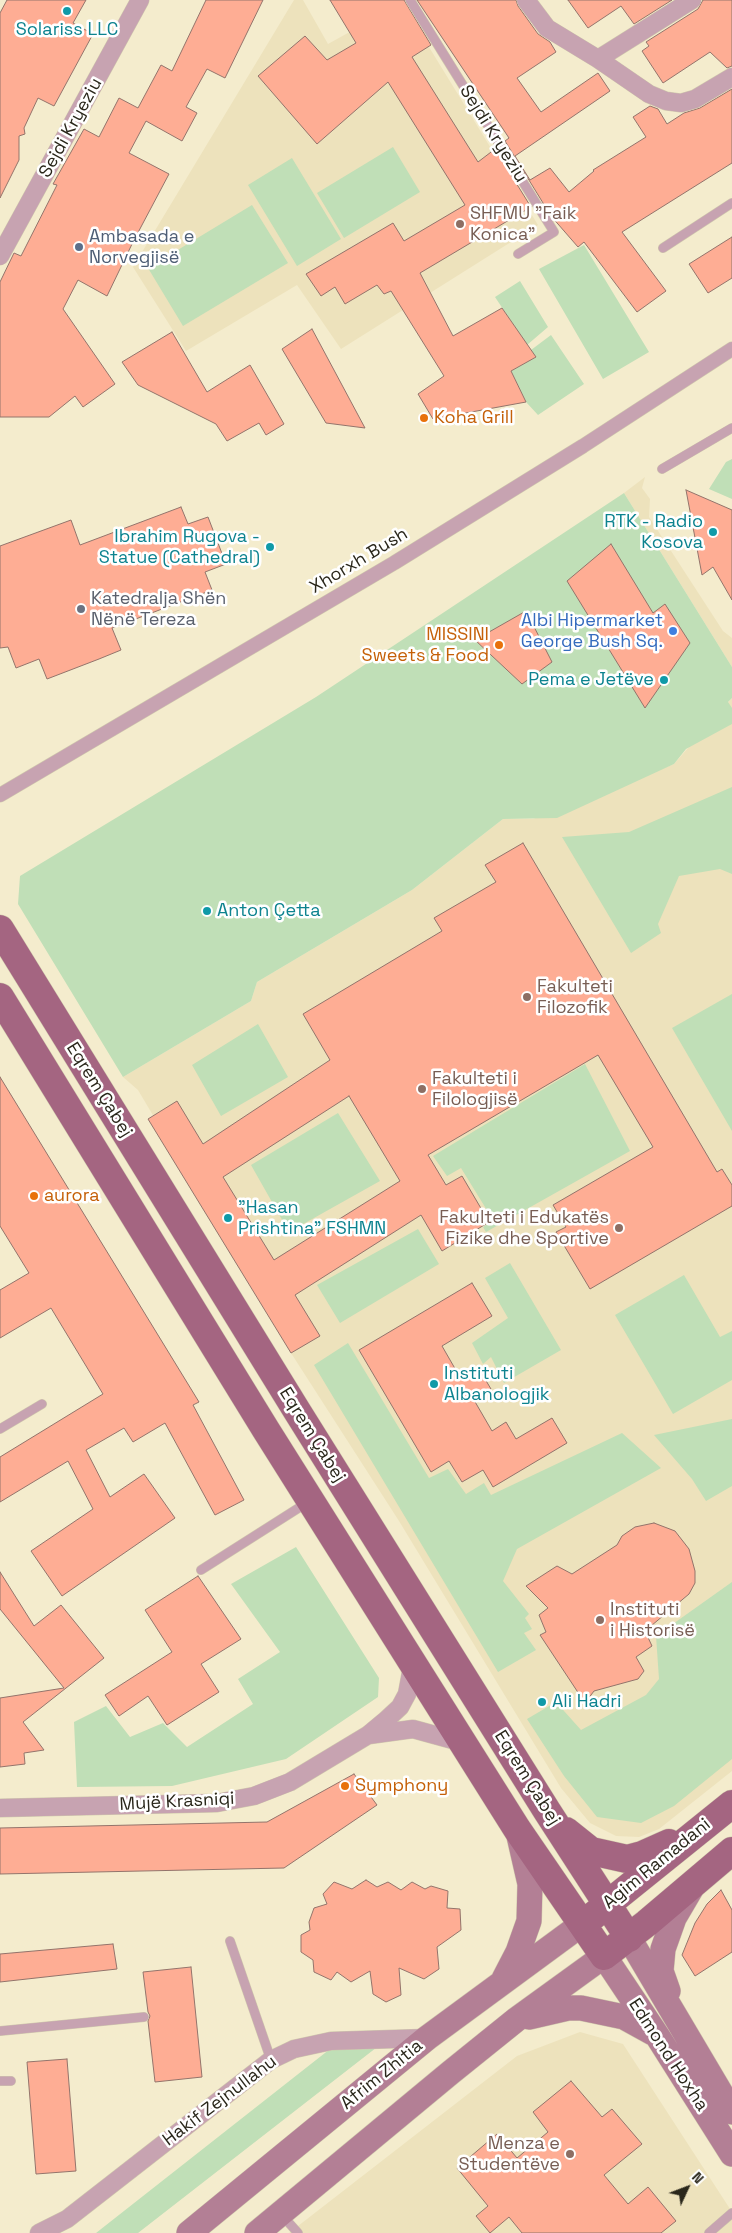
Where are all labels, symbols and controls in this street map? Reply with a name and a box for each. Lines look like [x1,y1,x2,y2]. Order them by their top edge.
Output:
marker: Solariss LLC [61,5,73,17]
place label: Solariss LLC [16,19,118,41]
street label: Sejdi Kryeziu [35,74,107,182]
street label: Sejdi Kryeziu [455,81,531,187]
place label: SHFMU "Faik Konica" [470,203,576,245]
marker: SHFMU "Faik Konica" [454,218,466,230]
place label: Ambasada e Norvegjisë [89,226,194,268]
marker: Ambasada e Norvegjisë [73,241,85,253]
place label: Koha Grill [434,407,514,429]
marker: Koha Grill [418,412,430,424]
place label: RTK - Radio Kosova [604,511,703,554]
street label: Xhorxh Bush [306,523,412,599]
place label: Ibrahim Rugova - Statue (Cathedral) [99,526,260,568]
marker: RTK - Radio Kosova [707,526,719,538]
marker: Ibrahim Rugova - Statue (Cathedral) [264,541,276,553]
place label: Katedralja Shën Nënë Tereza [91,588,226,630]
marker: Katedralja Shën Nënë Tereza [75,603,87,615]
place label: Albi Hipermarket George Bush Sq. [521,610,663,652]
place label: MISSINI Sweets & Food [361,624,489,666]
marker: Albi Hipermarket George Bush Sq. [667,625,679,637]
marker: MISSINI Sweets & Food [493,639,505,651]
place label: Pema e Jetëve [528,669,654,691]
marker: Pema e Jetëve [658,674,670,686]
place label: Anton Çetta [217,900,320,922]
marker: Anton Çetta [201,905,213,917]
place label: Fakulteti Filozofik [537,976,613,1019]
marker: Fakulteti Filozofik [521,991,533,1003]
street label: Eqrem Çabej [61,1039,137,1141]
place label: Fakulteti i Filologjisë [432,1068,518,1110]
marker: Fakulteti i Filologjisë [416,1083,428,1095]
place label: aurora [44,1185,100,1207]
marker: aurora [28,1190,40,1202]
place label: "Hasan Prishtina" FSHMN [238,1197,386,1240]
place label: Fakulteti i Edukatës Fizike dhe Sportive [439,1207,609,1250]
marker: "Hasan Prishtina" FSHMN [222,1212,234,1224]
marker: Fakulteti i Edukatës Fizike dhe Sportive [613,1222,625,1234]
place label: Instituti Albanologjik [444,1363,549,1406]
marker: Instituti Albanologjik [428,1378,440,1390]
street label: Eqrem Çabej [274,1384,350,1486]
place label: Instituti i Historisë [610,1599,695,1642]
marker: Instituti i Historisë [594,1614,606,1626]
place label: Ali Hadri [552,1691,621,1713]
marker: Ali Hadri [536,1696,548,1708]
street label: Eqrem Çabej [489,1727,565,1829]
place label: Symphony [355,1775,448,1797]
marker: Symphony [339,1780,351,1792]
street label: Mujë Krasniqi [119,1788,235,1816]
street label: Agim Ramadani [599,1814,715,1914]
street label: Edmond Hoxha [624,1995,712,2115]
street label: Afrim Zhitia [337,2035,427,2115]
street label: Hakif Zejnullahu [159,2051,281,2151]
place label: Menza e Studentëve [458,2133,560,2176]
marker: Menza e Studentëve [564,2148,576,2160]
north arrow [662,2163,712,2213]
text: N [688,2168,708,2187]

